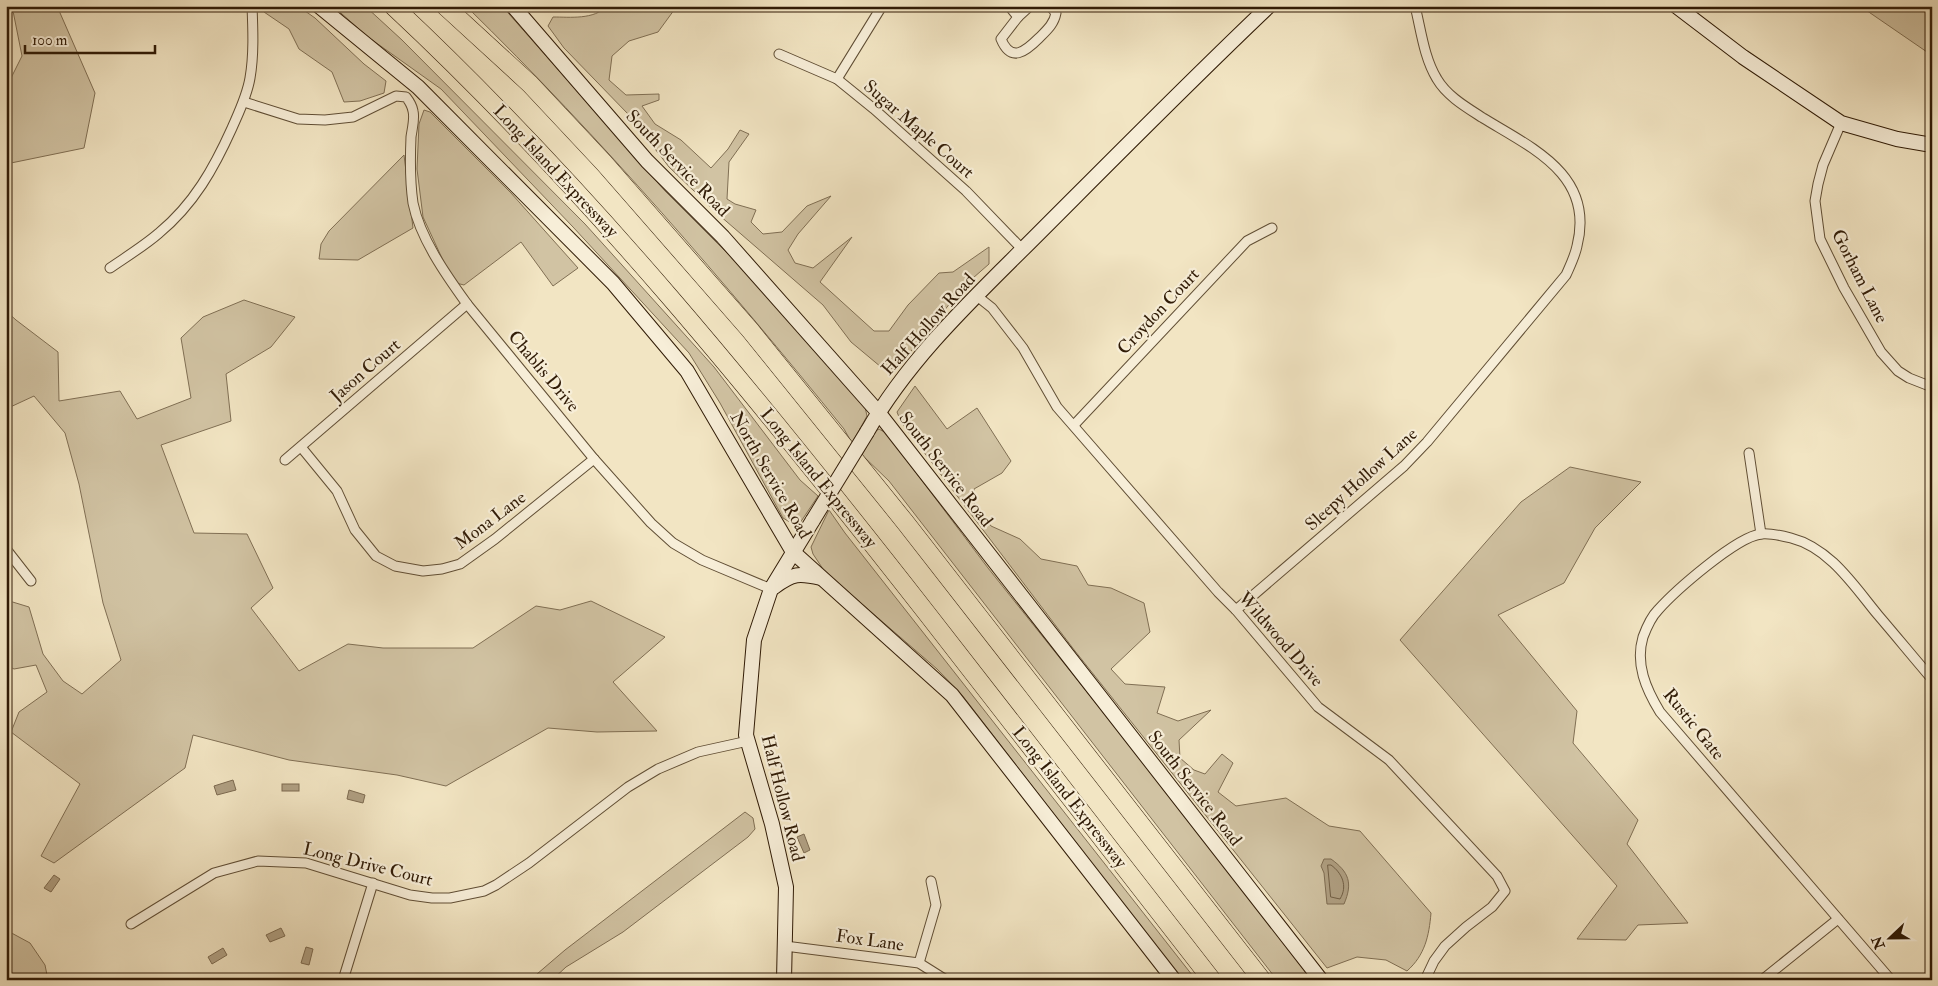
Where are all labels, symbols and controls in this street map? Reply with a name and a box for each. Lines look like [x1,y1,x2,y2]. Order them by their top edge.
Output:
scale bar [25,22,155,54]
text: 100 m [32,31,68,50]
street label: Sugar Maple Court [859,75,979,184]
street label: Long Island Expressway [488,100,624,243]
street label: South Service Road [621,105,735,222]
street label: Gorham Lane [1826,225,1893,327]
street label: Croydon Court [1112,263,1204,360]
street label: Half Hollow Road [876,268,980,380]
street label: Chablis Drive [503,326,585,417]
street label: Jason Court [325,333,405,408]
street label: Long Island Expressway [755,404,883,554]
street label: North Service Road [725,407,816,543]
street label: South Service Road [893,407,998,532]
street label: Sleepy Hollow Lane [1300,423,1423,536]
street label: Mona Lane [450,486,531,555]
street label: Wildwood Drive [1232,586,1329,692]
street label: Rustic Gate [1658,684,1730,765]
street label: Long Island Expressway [1007,722,1133,874]
street label: South Service Road [1142,726,1247,851]
street label: Half Hollow Road [756,732,809,864]
street label: Long Drive Court [301,837,435,892]
north arrow [1866,914,1916,964]
street label: Fox Lane [834,924,906,957]
text: N [1868,933,1889,953]

